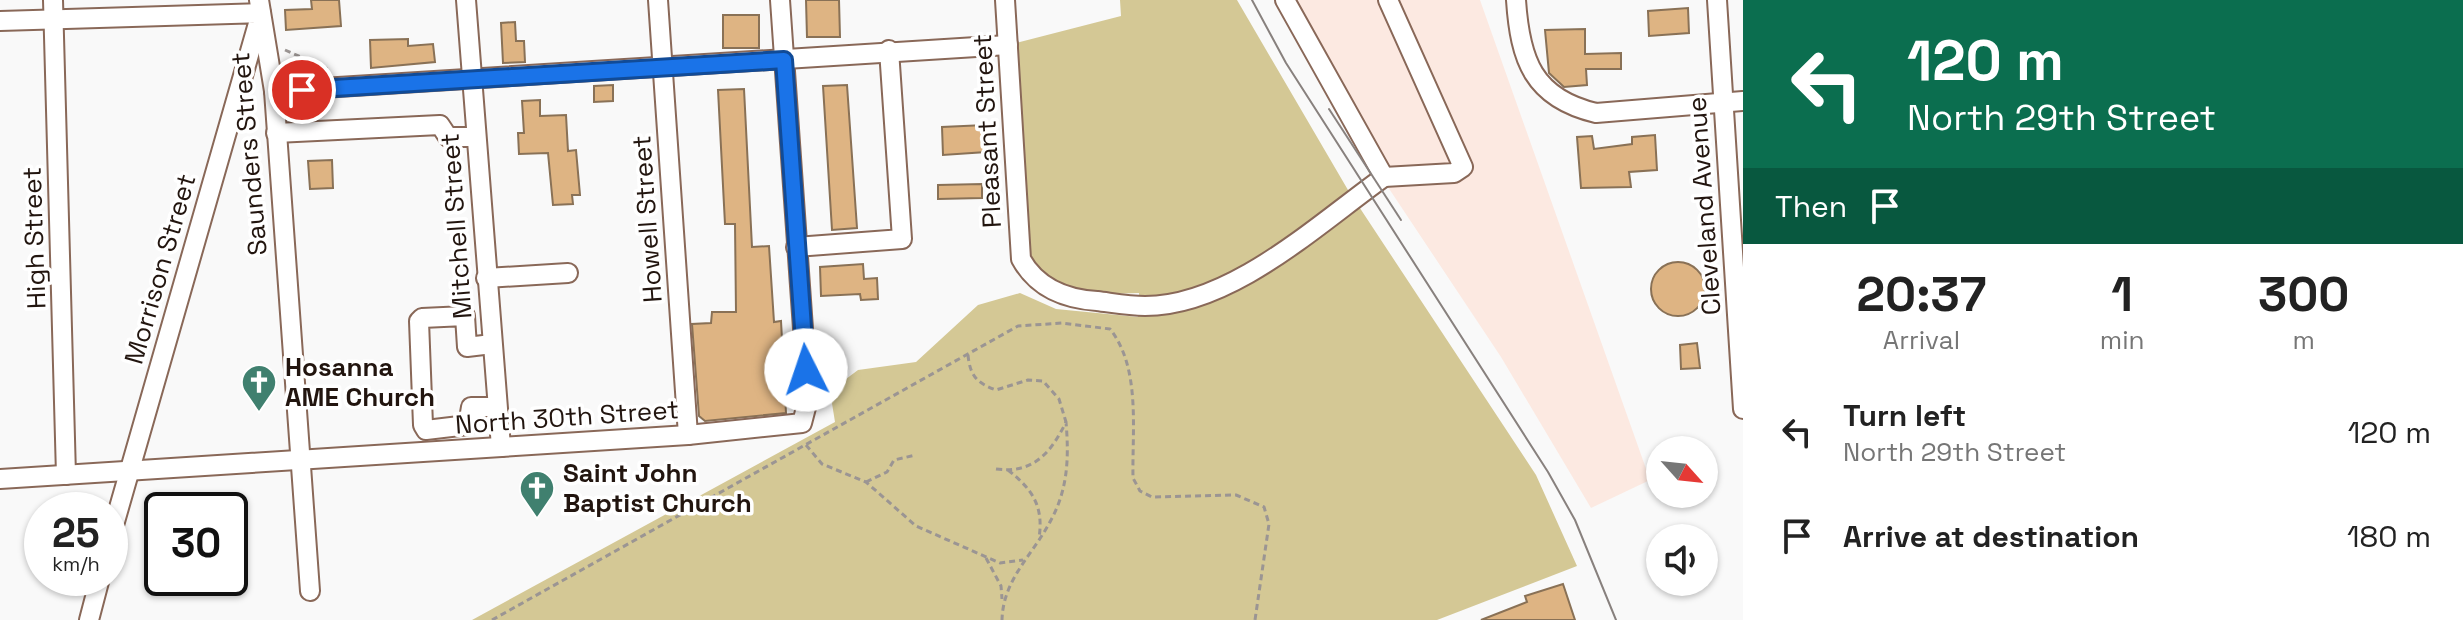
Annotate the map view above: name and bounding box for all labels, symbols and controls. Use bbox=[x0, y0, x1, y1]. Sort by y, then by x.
text: 120 m bbox=[1907, 25, 2064, 96]
icon: left bbox=[1775, 32, 1879, 136]
street label: Pleasant Street bbox=[965, 33, 1009, 229]
street label: Saunders Street bbox=[223, 51, 275, 257]
pin bbox=[268, 56, 336, 124]
icon: arrive bbox=[280, 68, 324, 112]
text: North 29th Street bbox=[1907, 95, 2216, 141]
street label: Cleveland Avenue bbox=[1679, 96, 1729, 316]
street label: Mitchell Street bbox=[433, 132, 479, 320]
street label: Howell Street bbox=[624, 134, 670, 304]
street label: High Street bbox=[15, 166, 53, 310]
street label: Morrison Street bbox=[117, 170, 203, 368]
icon: arrive bbox=[1863, 184, 1907, 228]
text: Then bbox=[1775, 187, 1847, 226]
text: 20:37 bbox=[1857, 264, 1986, 325]
text: 1 bbox=[2111, 264, 2133, 325]
text: 300 bbox=[2258, 264, 2349, 325]
text: Arrival bbox=[1883, 323, 1960, 357]
text: min bbox=[2100, 323, 2144, 357]
text: m bbox=[2293, 323, 2315, 357]
position arrow bbox=[764, 328, 848, 412]
place label: Hosanna AME Church bbox=[285, 350, 435, 414]
church icon: Hosanna AME Church bbox=[240, 363, 278, 413]
street label: North 30th Street bbox=[454, 392, 680, 442]
text: Turn left bbox=[1843, 396, 1966, 435]
icon: left bbox=[1775, 410, 1819, 454]
text: 120 m bbox=[2348, 413, 2431, 452]
text: North 29th Street bbox=[1843, 435, 2066, 469]
north arrow bbox=[1646, 436, 1718, 508]
map controls bbox=[1646, 436, 1718, 596]
place label: Saint John Baptist Church bbox=[563, 456, 752, 520]
church icon: Saint John Baptist Church bbox=[518, 469, 556, 519]
speed limit sign: 30 bbox=[144, 492, 248, 596]
text: 25 bbox=[52, 508, 100, 559]
icon: arrive bbox=[1775, 514, 1819, 558]
text: Arrive at destination bbox=[1843, 517, 2139, 556]
text: 180 m bbox=[2347, 517, 2431, 556]
button: sound bbox=[1646, 524, 1718, 596]
text: km/h bbox=[52, 551, 100, 577]

